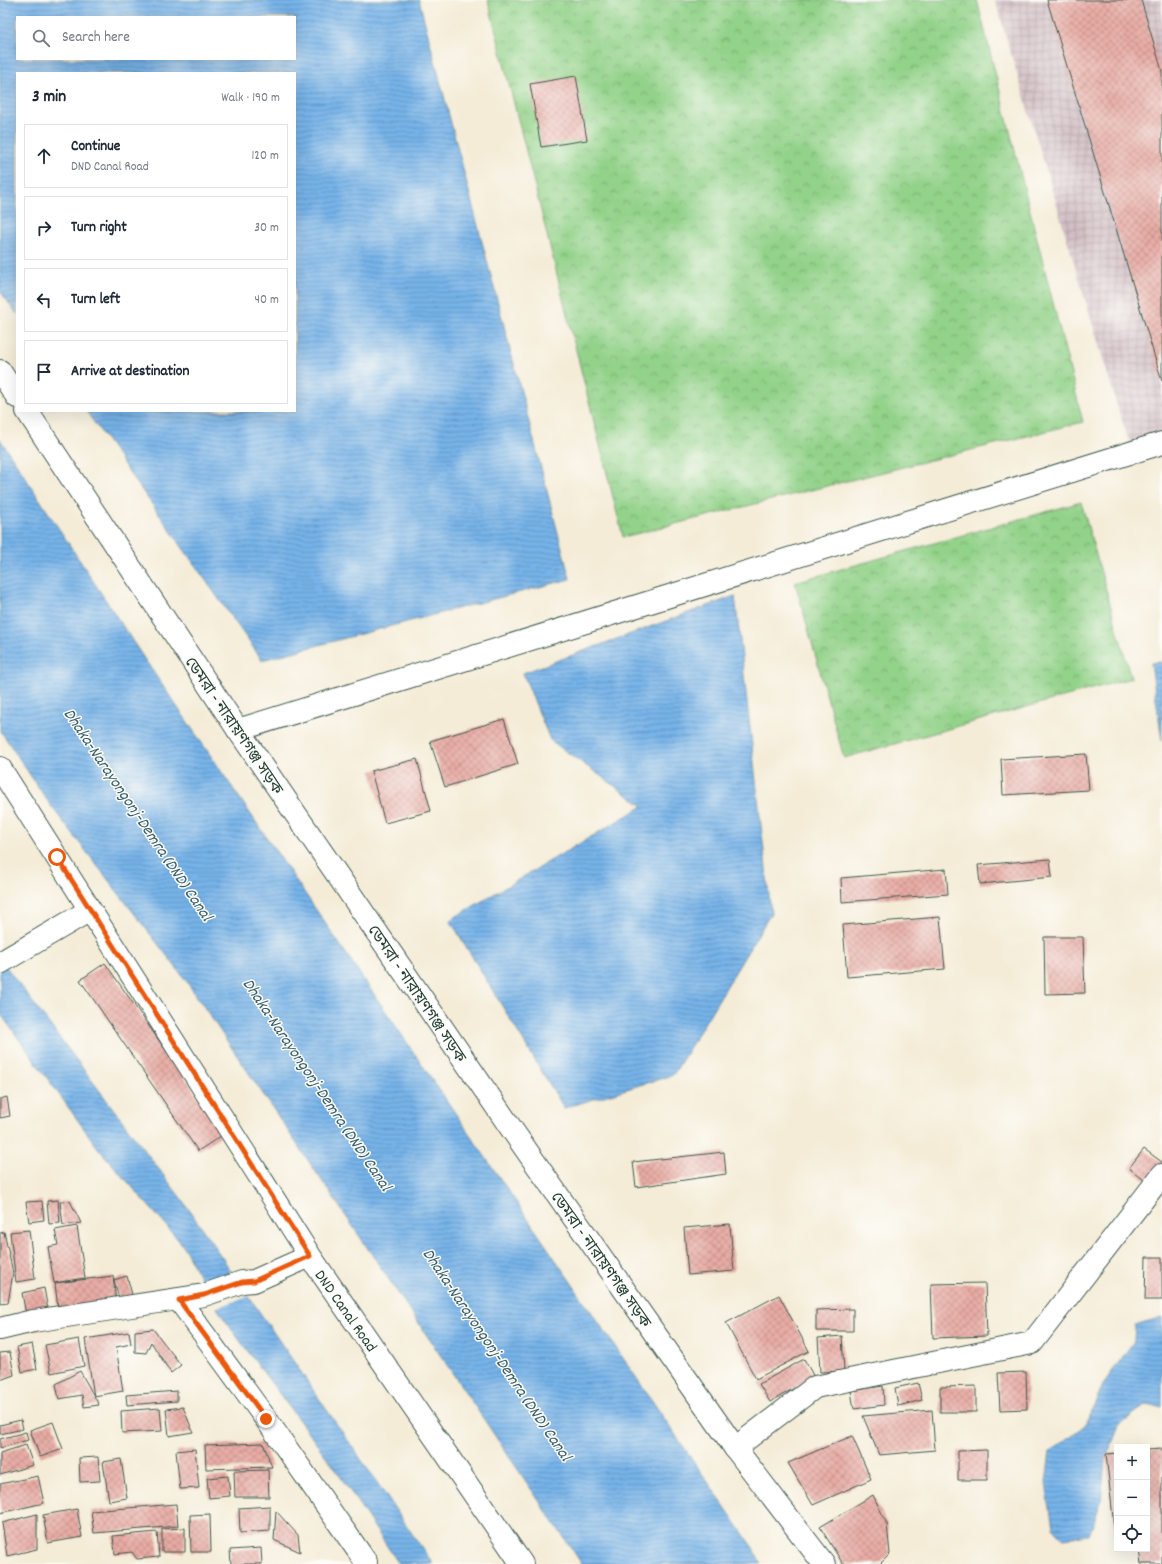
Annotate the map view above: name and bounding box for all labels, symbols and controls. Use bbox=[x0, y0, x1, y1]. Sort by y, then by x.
search box bbox=[16, 16, 296, 60]
icon: search bbox=[30, 27, 52, 49]
text: Search here bbox=[62, 27, 130, 49]
text: 3 min bbox=[32, 86, 66, 110]
text: Walk · 190 m bbox=[221, 89, 280, 108]
text: Continue bbox=[71, 136, 120, 158]
icon: ahead bbox=[33, 145, 55, 167]
text: 120 m bbox=[251, 147, 279, 166]
text: DND Canal Road bbox=[71, 158, 149, 177]
icon: right bbox=[33, 217, 55, 239]
text: Turn right bbox=[71, 217, 127, 239]
text: 30 m bbox=[254, 219, 279, 238]
icon: left bbox=[33, 289, 55, 311]
text: Turn left bbox=[71, 289, 120, 311]
text: 40 m bbox=[255, 291, 279, 310]
icon: arrive bbox=[33, 361, 55, 383]
text: Arrive at destination bbox=[71, 361, 189, 383]
street label: ডেমরা - নারায়ণগঞ্জ সড়ক bbox=[178, 653, 288, 801]
water label: Dhaka-Narayongonj-Demra (DND) Canal bbox=[56, 704, 218, 928]
route start bbox=[48, 848, 66, 866]
street label: ডেমরা - নারায়ণগঞ্জ সড়ক bbox=[361, 921, 471, 1069]
water label: Dhaka-Narayongonj-Demra (DND) Canal bbox=[235, 974, 397, 1198]
street label: ডেমরা - নারায়ণগঞ্জ সড়ক bbox=[544, 1188, 656, 1334]
water label: Dhaka-Narayongonj-Demra (DND) Canal bbox=[415, 1244, 577, 1468]
street label: DND Canal Road bbox=[308, 1266, 382, 1357]
route end bbox=[257, 1410, 275, 1428]
map controls bbox=[1114, 1444, 1150, 1552]
button: + bbox=[1114, 1444, 1150, 1480]
button: − bbox=[1114, 1480, 1150, 1516]
button: locate bbox=[1114, 1516, 1150, 1552]

